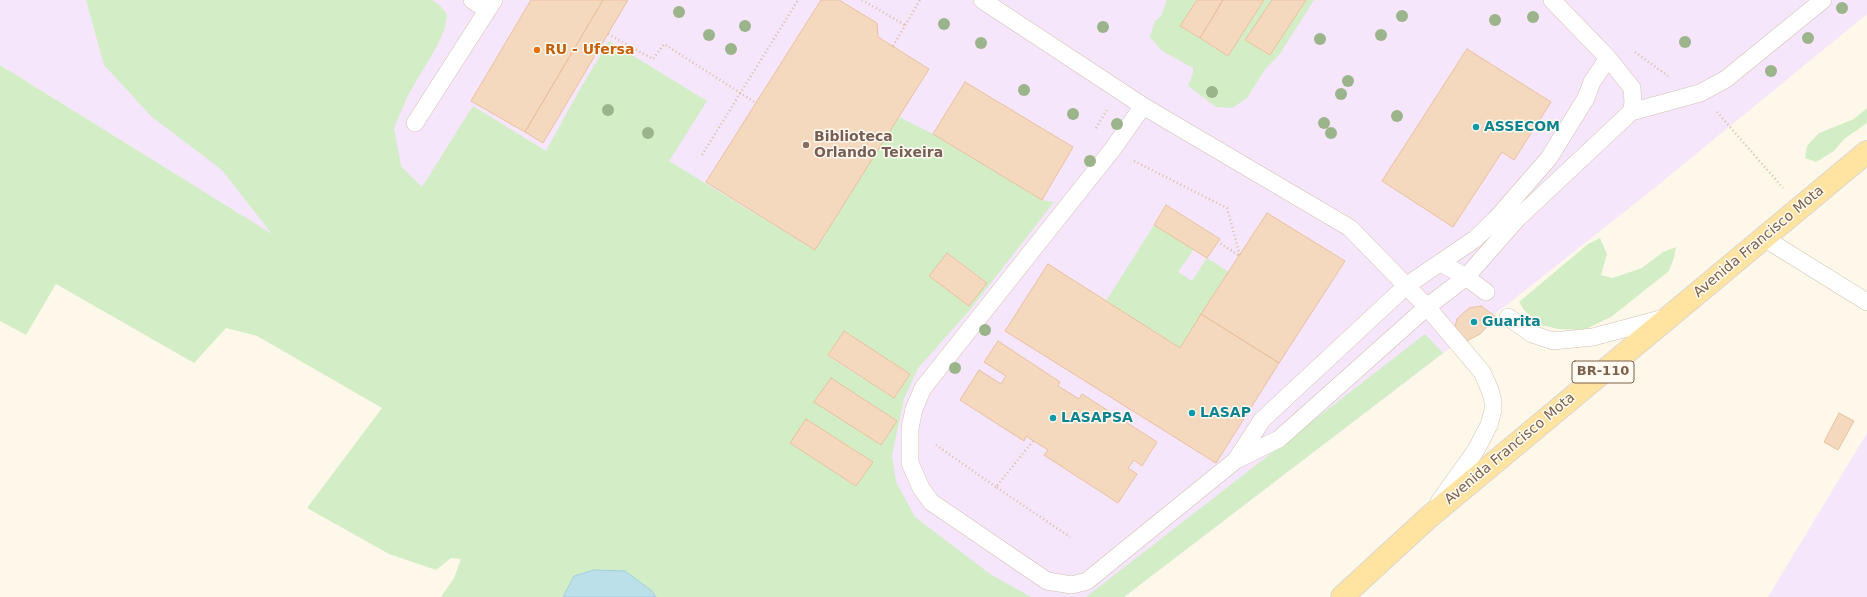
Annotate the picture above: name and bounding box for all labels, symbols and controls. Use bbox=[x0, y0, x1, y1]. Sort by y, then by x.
place label: RU - Ufersa bbox=[545, 42, 634, 58]
marker: RU - Ufersa bbox=[532, 45, 542, 55]
place label: ASSECOM bbox=[1484, 119, 1560, 135]
marker: ASSECOM bbox=[1471, 122, 1481, 132]
place label: Biblioteca Orlando Teixeira bbox=[814, 129, 943, 162]
marker: Biblioteca Orlando Teixeira bbox=[801, 140, 811, 150]
street label: Avenida Francisco Mota bbox=[1690, 183, 1828, 301]
place label: Guarita bbox=[1482, 314, 1541, 330]
marker: Guarita bbox=[1469, 317, 1479, 327]
road number: BR-110 bbox=[1572, 361, 1634, 383]
street label: Avenida Francisco Mota bbox=[1441, 390, 1579, 508]
place label: LASAP bbox=[1200, 405, 1251, 421]
marker: LASAP bbox=[1187, 408, 1197, 418]
place label: LASAPSA bbox=[1061, 410, 1133, 426]
marker: LASAPSA bbox=[1048, 413, 1058, 423]

